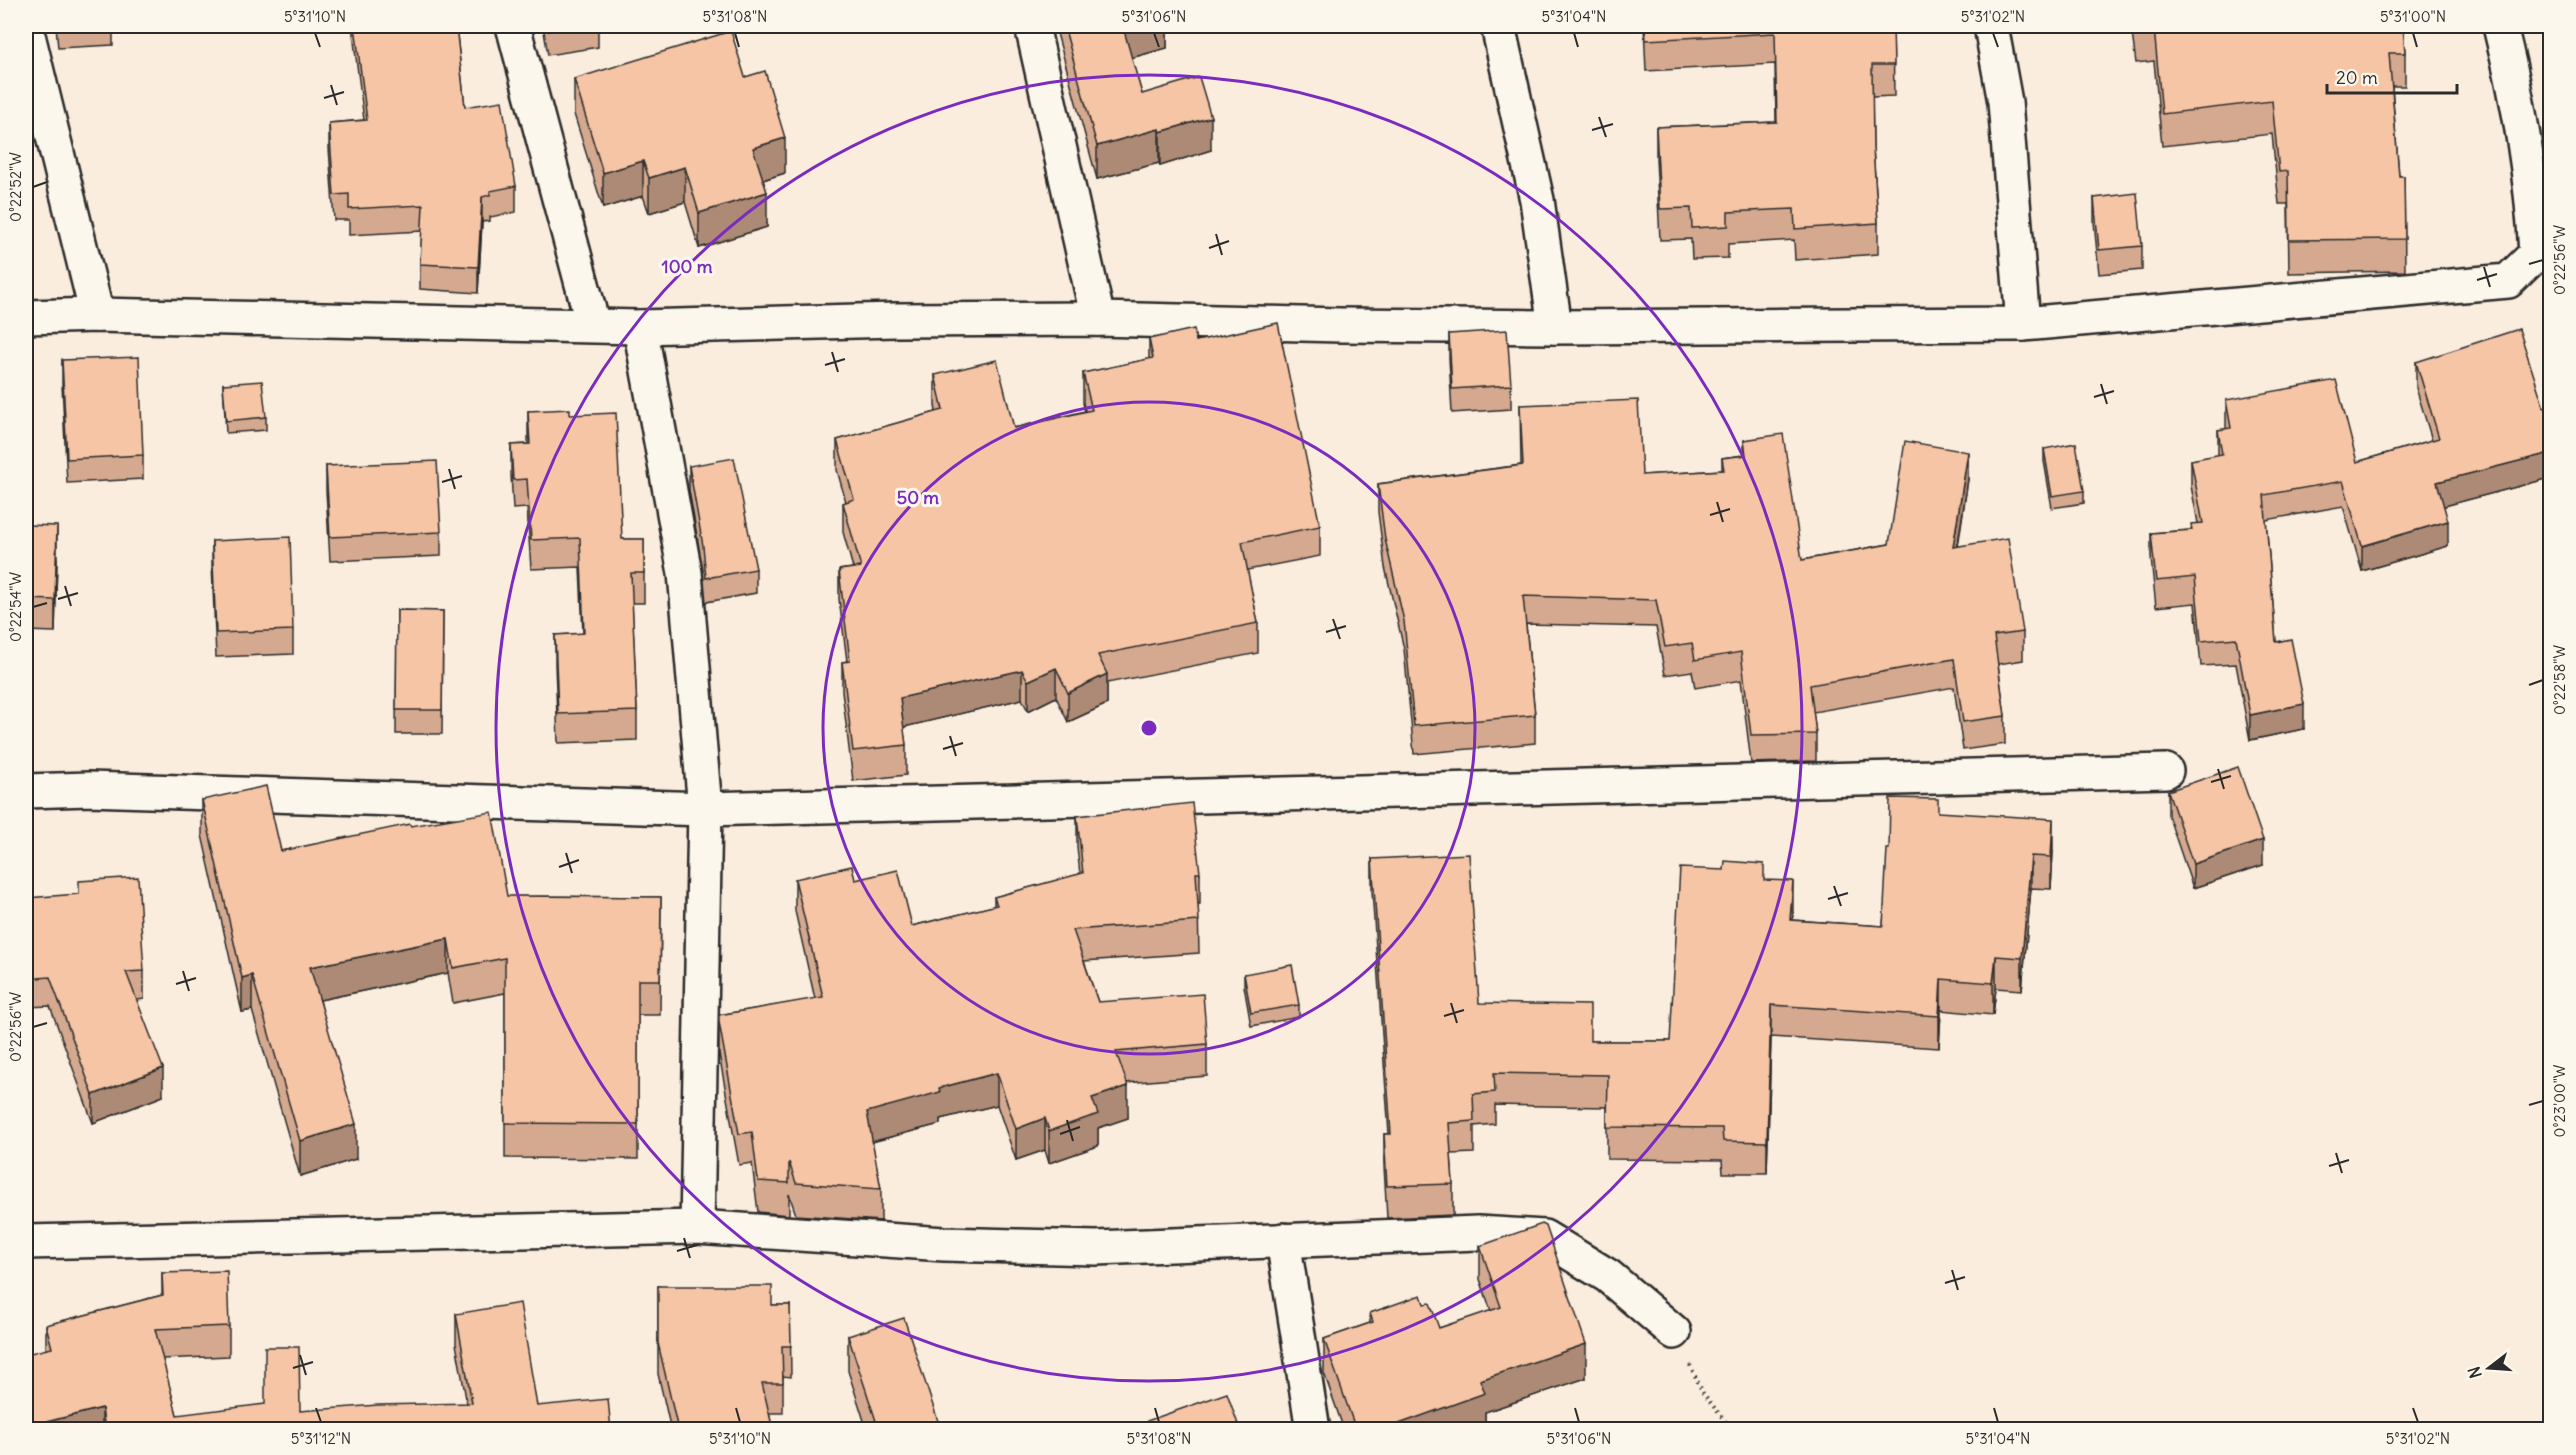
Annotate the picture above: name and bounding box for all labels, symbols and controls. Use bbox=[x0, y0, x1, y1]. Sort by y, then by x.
text: 5°31'10"N bbox=[284, 7, 346, 26]
text: 5°31'08"N bbox=[703, 7, 767, 26]
text: 5°31'06"N bbox=[1122, 7, 1186, 26]
text: 5°31'04"N bbox=[1542, 7, 1606, 26]
text: 5°31'02"N bbox=[1961, 7, 2025, 26]
text: 5°31'00"N bbox=[2380, 7, 2446, 26]
scale bar bbox=[2327, 57, 2458, 95]
text: 20 m bbox=[2336, 66, 2378, 89]
text: 0°22'52"W bbox=[6, 152, 25, 222]
text: 0°22'56"W bbox=[2550, 225, 2569, 295]
text: 100 m bbox=[662, 255, 713, 278]
text: 50 m bbox=[897, 486, 939, 509]
text: 0°22'54"W bbox=[6, 572, 25, 642]
text: 0°22'58"W bbox=[2550, 645, 2569, 715]
centre of rings bbox=[1139, 718, 1159, 738]
text: 0°22'56"W bbox=[6, 992, 25, 1062]
text: 0°23'00"W bbox=[2550, 1064, 2569, 1137]
north arrow bbox=[2459, 1338, 2519, 1398]
text: N bbox=[2463, 1364, 2486, 1381]
text: 5°31'12"N bbox=[291, 1429, 351, 1448]
text: 5°31'10"N bbox=[709, 1429, 771, 1448]
text: 5°31'08"N bbox=[1127, 1429, 1191, 1448]
text: 5°31'06"N bbox=[1547, 1429, 1611, 1448]
text: 5°31'04"N bbox=[1966, 1429, 2030, 1448]
text: 5°31'02"N bbox=[2386, 1429, 2450, 1448]

